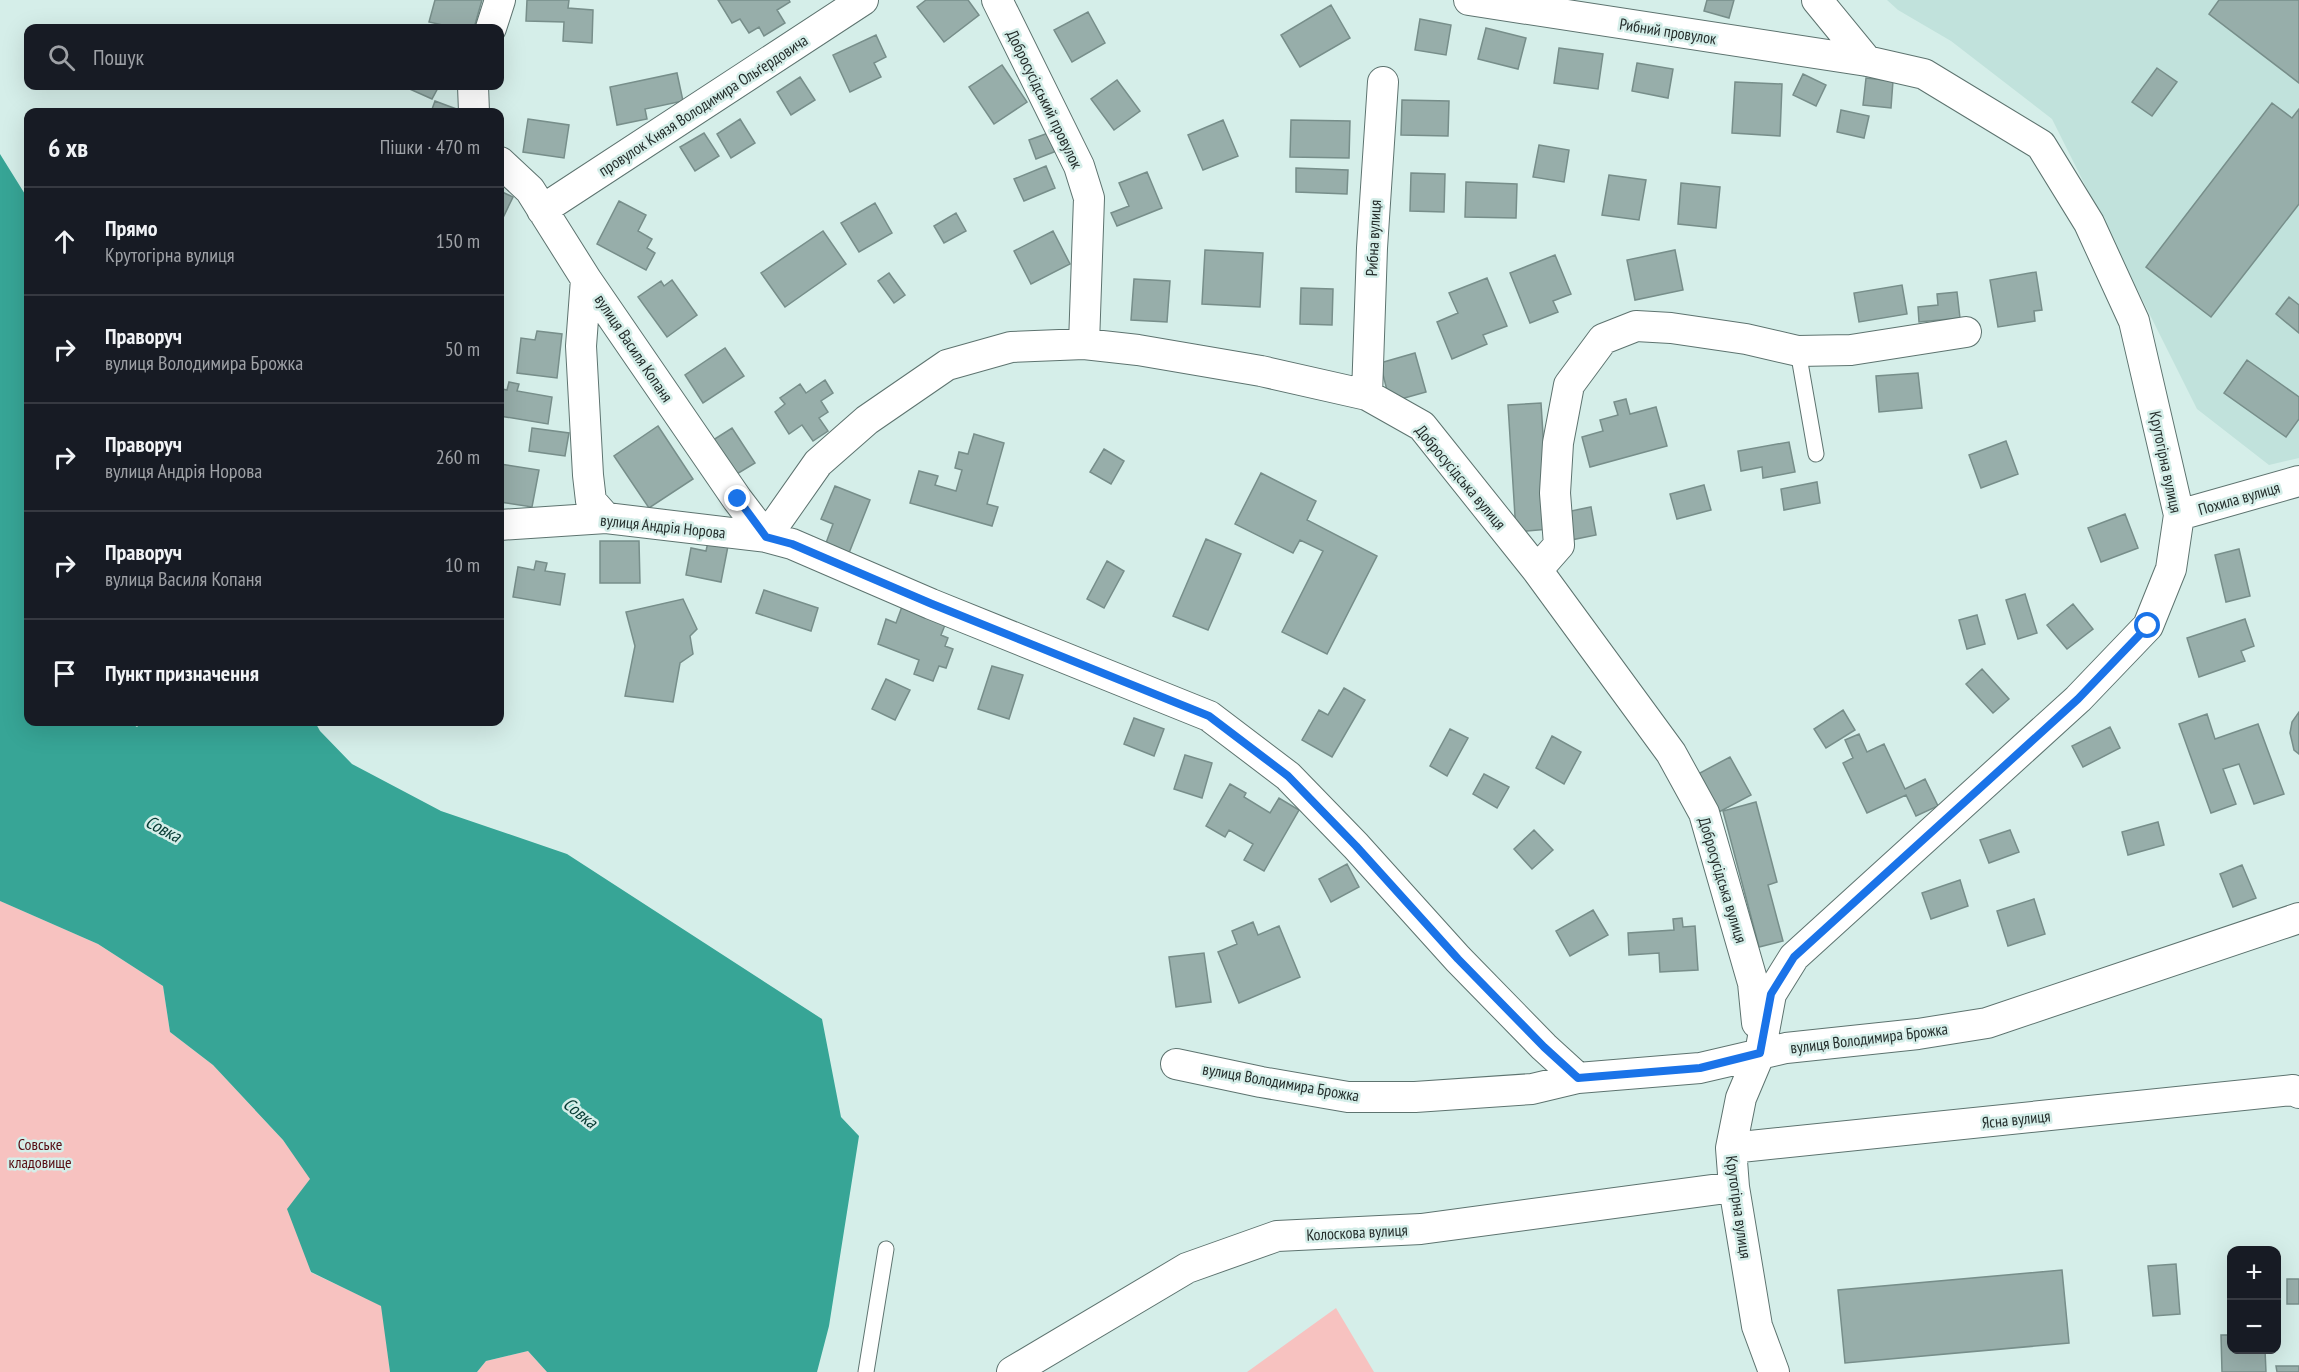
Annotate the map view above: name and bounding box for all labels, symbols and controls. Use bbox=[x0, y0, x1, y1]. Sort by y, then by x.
street label: Рибний провулок bbox=[1618, 13, 1719, 49]
search box bbox=[24, 24, 504, 90]
street label: Добросусідський провулок bbox=[1003, 26, 1088, 172]
street label: провулок Князя Володимира Ольґердовича bbox=[595, 30, 811, 180]
icon: search bbox=[45, 41, 78, 74]
text: Пошук bbox=[93, 43, 144, 71]
text: 6 хв bbox=[48, 131, 88, 164]
text: Пішки · 470 m bbox=[380, 134, 480, 160]
street label: Рибна вулиця bbox=[1361, 199, 1385, 277]
text: Прямо bbox=[105, 214, 158, 242]
icon: ahead bbox=[48, 225, 81, 258]
text: 150 m bbox=[436, 228, 480, 254]
text: Крутогірна вулиця bbox=[105, 242, 235, 268]
street label: вулиця Василя Копаня bbox=[591, 290, 677, 406]
text: Праворуч bbox=[105, 322, 182, 350]
icon: right bbox=[48, 333, 81, 366]
text: 50 m bbox=[445, 336, 480, 362]
text: вулиця Володимира Брожка bbox=[105, 350, 303, 376]
street label: Крутогірна вулиця bbox=[2145, 409, 2187, 515]
street label: Добросусідська вулиця bbox=[1411, 421, 1511, 533]
text: Праворуч bbox=[105, 430, 182, 458]
icon: right bbox=[48, 441, 81, 474]
text: 260 m bbox=[436, 444, 480, 470]
text: вулиця Андрія Норова bbox=[105, 458, 262, 484]
street label: Похила вулиця bbox=[2196, 477, 2282, 519]
route end bbox=[724, 485, 750, 511]
street label: вулиця Андрія Норова bbox=[599, 509, 727, 543]
text: Праворуч bbox=[105, 538, 182, 566]
icon: right bbox=[48, 549, 81, 582]
text: 10 m bbox=[445, 552, 480, 578]
text: вулиця Василя Копаня bbox=[105, 566, 262, 592]
route start bbox=[2134, 612, 2160, 638]
icon: arrive bbox=[48, 657, 81, 690]
text: Пункт призначення bbox=[105, 659, 259, 687]
water label: Совка bbox=[142, 810, 186, 848]
street label: Добросусідська вулиця bbox=[1694, 815, 1752, 945]
street label: вулиця Володимира Брожка bbox=[1789, 1018, 1949, 1058]
street label: вулиця Володимира Брожка bbox=[1201, 1058, 1361, 1106]
water label: Совка bbox=[559, 1092, 603, 1134]
street label: Ясна вулиця bbox=[1981, 1105, 2051, 1133]
park label: Совське кладовище bbox=[8, 1134, 72, 1172]
street label: Крутогірна вулиця bbox=[1722, 1154, 1756, 1260]
street label: Колоскова вулиця bbox=[1306, 1219, 1408, 1245]
map controls bbox=[2227, 1246, 2281, 1354]
button: + bbox=[2227, 1246, 2281, 1300]
button: − bbox=[2227, 1300, 2281, 1354]

